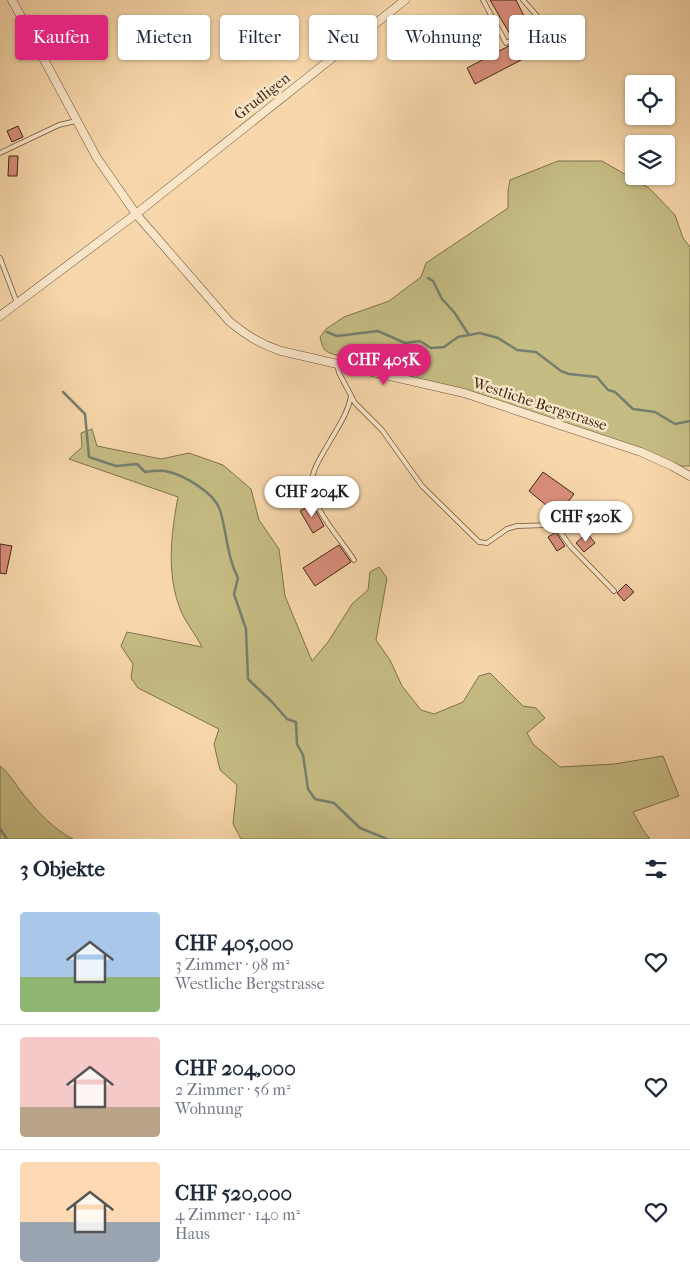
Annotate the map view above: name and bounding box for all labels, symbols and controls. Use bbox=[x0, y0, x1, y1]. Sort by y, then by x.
chip: Kaufen bbox=[15, 15, 108, 60]
chip: Mieten bbox=[118, 15, 210, 60]
chip: Filter bbox=[220, 15, 299, 60]
chip: Neu bbox=[309, 15, 377, 60]
chip: Wohnung bbox=[387, 15, 499, 60]
chip: Haus bbox=[509, 15, 585, 60]
street label: Grudligen bbox=[230, 68, 294, 124]
map controls bbox=[625, 75, 675, 185]
button: locate bbox=[625, 75, 675, 125]
button: layers bbox=[625, 135, 675, 185]
pin: CHF 405K bbox=[332, 344, 436, 386]
text: CHF 405K bbox=[348, 350, 420, 369]
street label: Westliche Bergstrasse bbox=[470, 373, 610, 434]
pin: CHF 204K bbox=[260, 476, 364, 518]
text: CHF 204K bbox=[275, 482, 349, 501]
pin: CHF 520K bbox=[534, 500, 638, 543]
text: CHF 520K bbox=[550, 507, 622, 526]
icon: filters bbox=[642, 855, 670, 883]
text: 3 Objekte bbox=[20, 857, 105, 881]
text: CHF 405,000 bbox=[175, 931, 294, 955]
icon: home bbox=[60, 932, 120, 992]
icon: heart bbox=[642, 948, 670, 976]
text: 3 Zimmer · 98 m² bbox=[175, 955, 290, 974]
text: Westliche Bergstrasse bbox=[175, 974, 325, 993]
text: CHF 204,000 bbox=[175, 1056, 296, 1080]
icon: home bbox=[60, 1057, 120, 1117]
icon: heart bbox=[642, 1073, 670, 1101]
text: 2 Zimmer · 56 m² bbox=[175, 1080, 290, 1099]
text: Wohnung bbox=[175, 1099, 243, 1118]
text: CHF 520,000 bbox=[175, 1181, 292, 1205]
icon: home bbox=[60, 1182, 120, 1242]
icon: heart bbox=[642, 1198, 670, 1226]
text: 4 Zimmer · 140 m² bbox=[175, 1205, 300, 1224]
text: Haus bbox=[175, 1224, 210, 1243]

